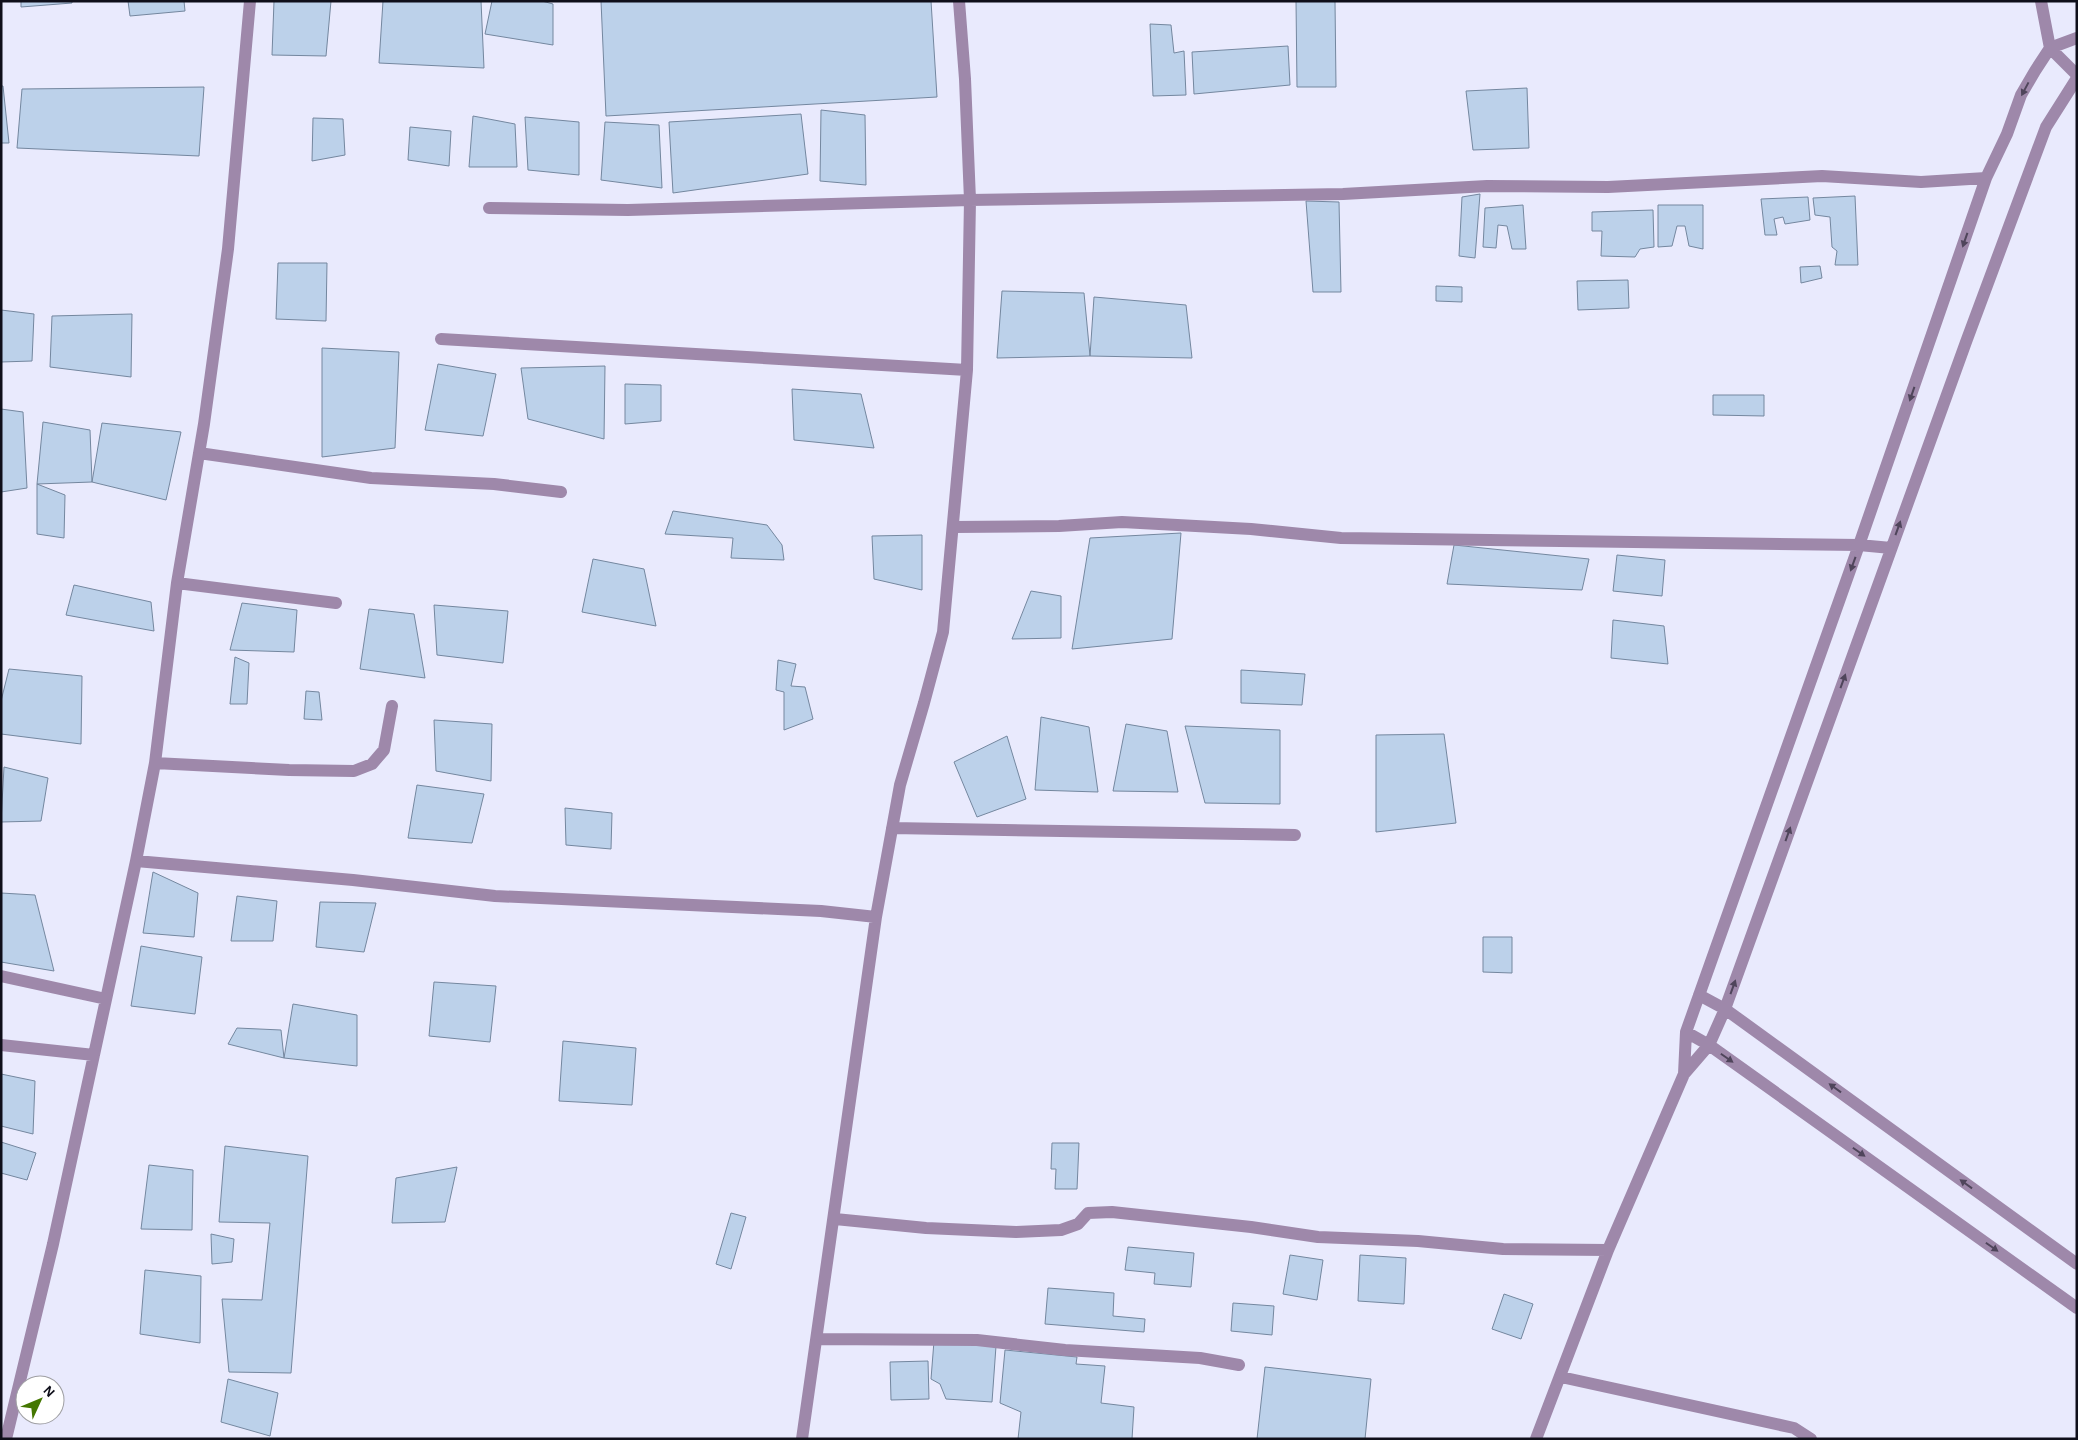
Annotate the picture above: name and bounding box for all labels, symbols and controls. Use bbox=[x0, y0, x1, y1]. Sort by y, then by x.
one-way arrow bbox=[2021, 82, 2029, 97]
one-way arrow bbox=[1961, 233, 1969, 248]
one-way arrow bbox=[1907, 386, 1915, 401]
one-way arrow bbox=[1895, 521, 1902, 536]
one-way arrow bbox=[1849, 557, 1857, 572]
one-way arrow bbox=[1839, 673, 1847, 688]
one-way arrow bbox=[1784, 826, 1792, 841]
one-way arrow bbox=[1729, 979, 1737, 994]
one-way arrow bbox=[1720, 1053, 1734, 1063]
one-way arrow bbox=[1829, 1083, 1842, 1094]
one-way arrow bbox=[1852, 1147, 1866, 1157]
one-way arrow bbox=[1960, 1179, 1973, 1189]
one-way arrow bbox=[1985, 1242, 1998, 1252]
north arrow bbox=[15, 1375, 65, 1425]
text: N bbox=[40, 1383, 57, 1400]

